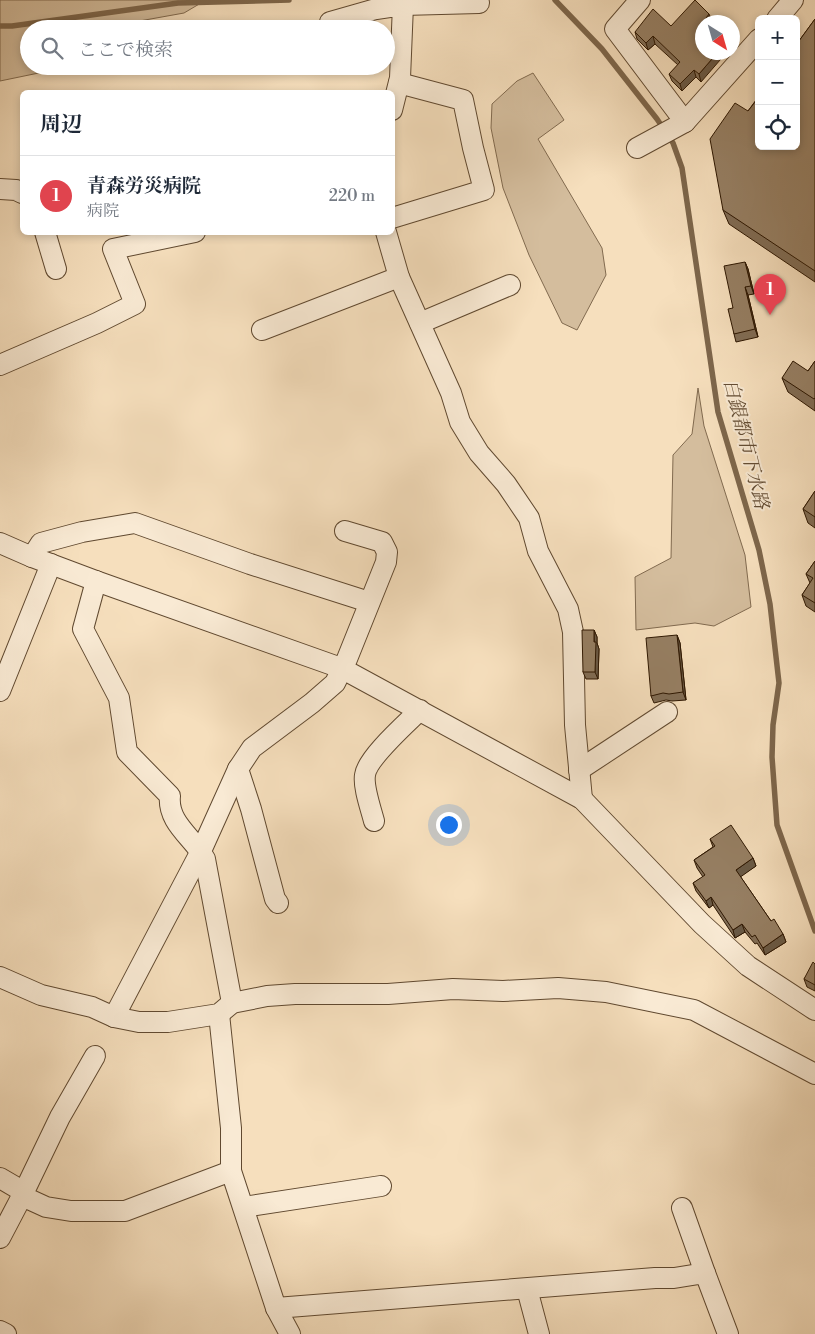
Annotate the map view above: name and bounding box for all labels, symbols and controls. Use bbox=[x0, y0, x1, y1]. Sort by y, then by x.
north arrow bbox=[695, 15, 740, 60]
map controls bbox=[755, 15, 800, 150]
button: + bbox=[755, 15, 800, 60]
search box bbox=[20, 20, 395, 75]
icon: search bbox=[38, 34, 66, 62]
text: ここで検索 bbox=[78, 38, 173, 62]
button: − bbox=[755, 60, 800, 105]
button: locate bbox=[755, 105, 800, 150]
text: 周辺 bbox=[40, 112, 82, 138]
text: 青森労災病院 bbox=[87, 174, 201, 198]
text: 1 bbox=[52, 186, 60, 206]
text: 220 m bbox=[329, 186, 375, 206]
text: 病院 bbox=[87, 201, 119, 221]
pin: 1 bbox=[754, 274, 786, 315]
water label: 白銀都市下水路 bbox=[718, 377, 774, 513]
your location bbox=[436, 812, 462, 838]

